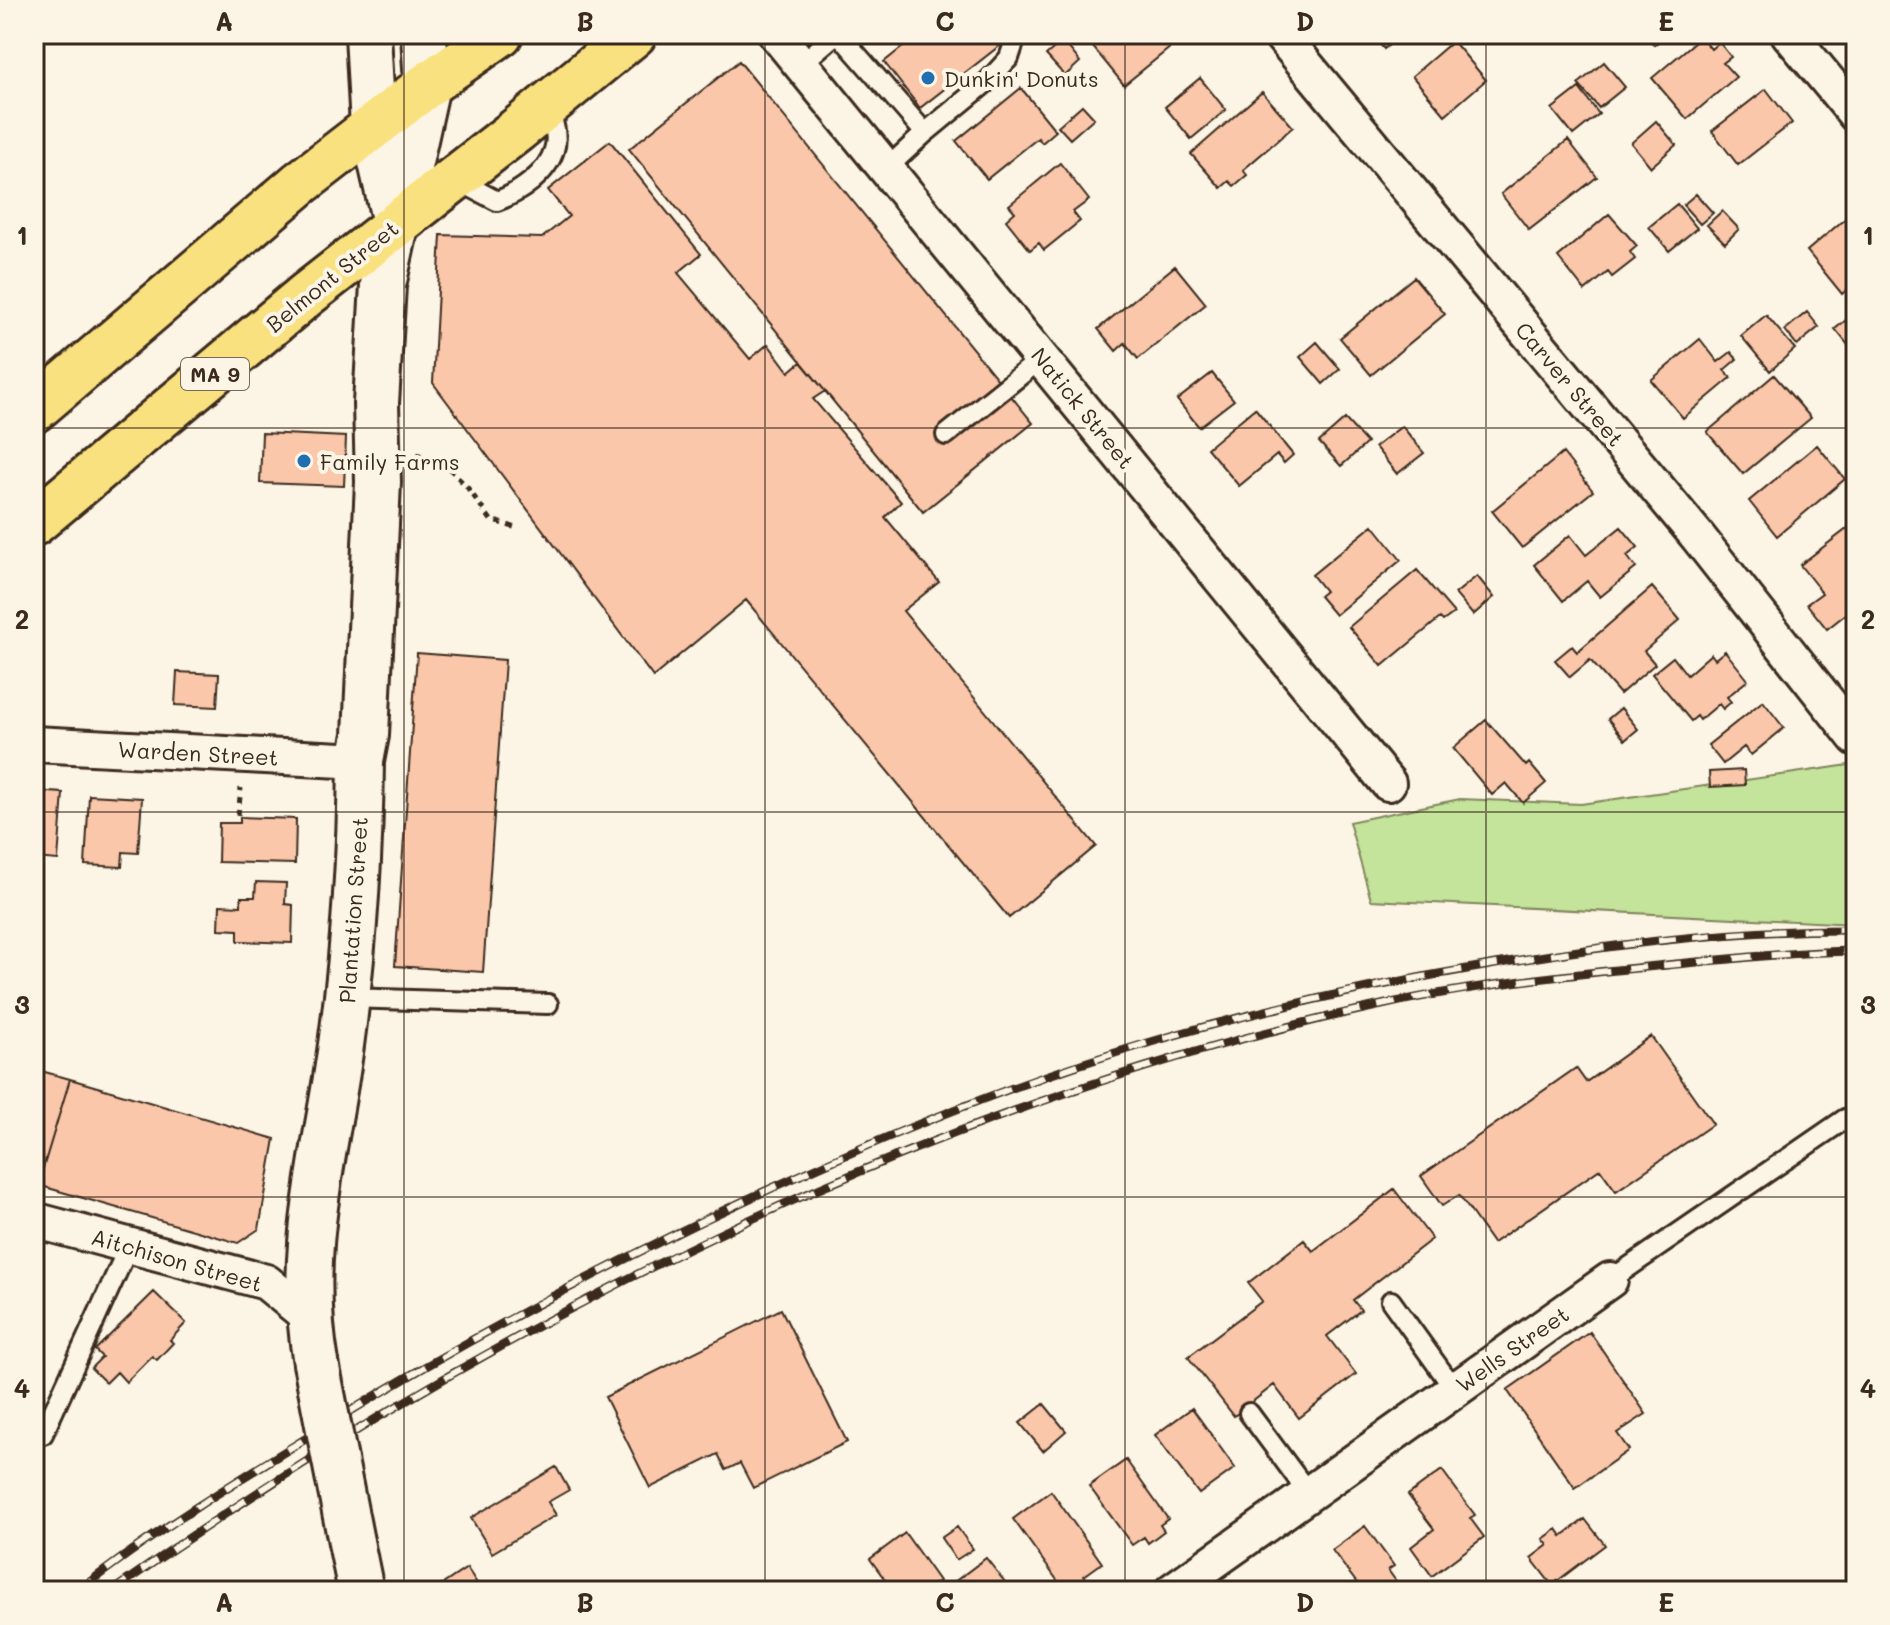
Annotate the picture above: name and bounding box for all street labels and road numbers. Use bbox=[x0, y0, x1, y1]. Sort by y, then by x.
street label: Belmont Street bbox=[260, 214, 404, 338]
street label: Carver Street bbox=[1509, 316, 1631, 452]
street label: Natick Street bbox=[1025, 341, 1141, 475]
road number: MA 9 bbox=[181, 358, 249, 390]
street label: Warden Street bbox=[117, 734, 279, 772]
street label: Plantation Street bbox=[332, 816, 374, 1004]
street label: Aitchison Street bbox=[88, 1222, 266, 1298]
street label: Wells Street bbox=[1450, 1299, 1574, 1399]

